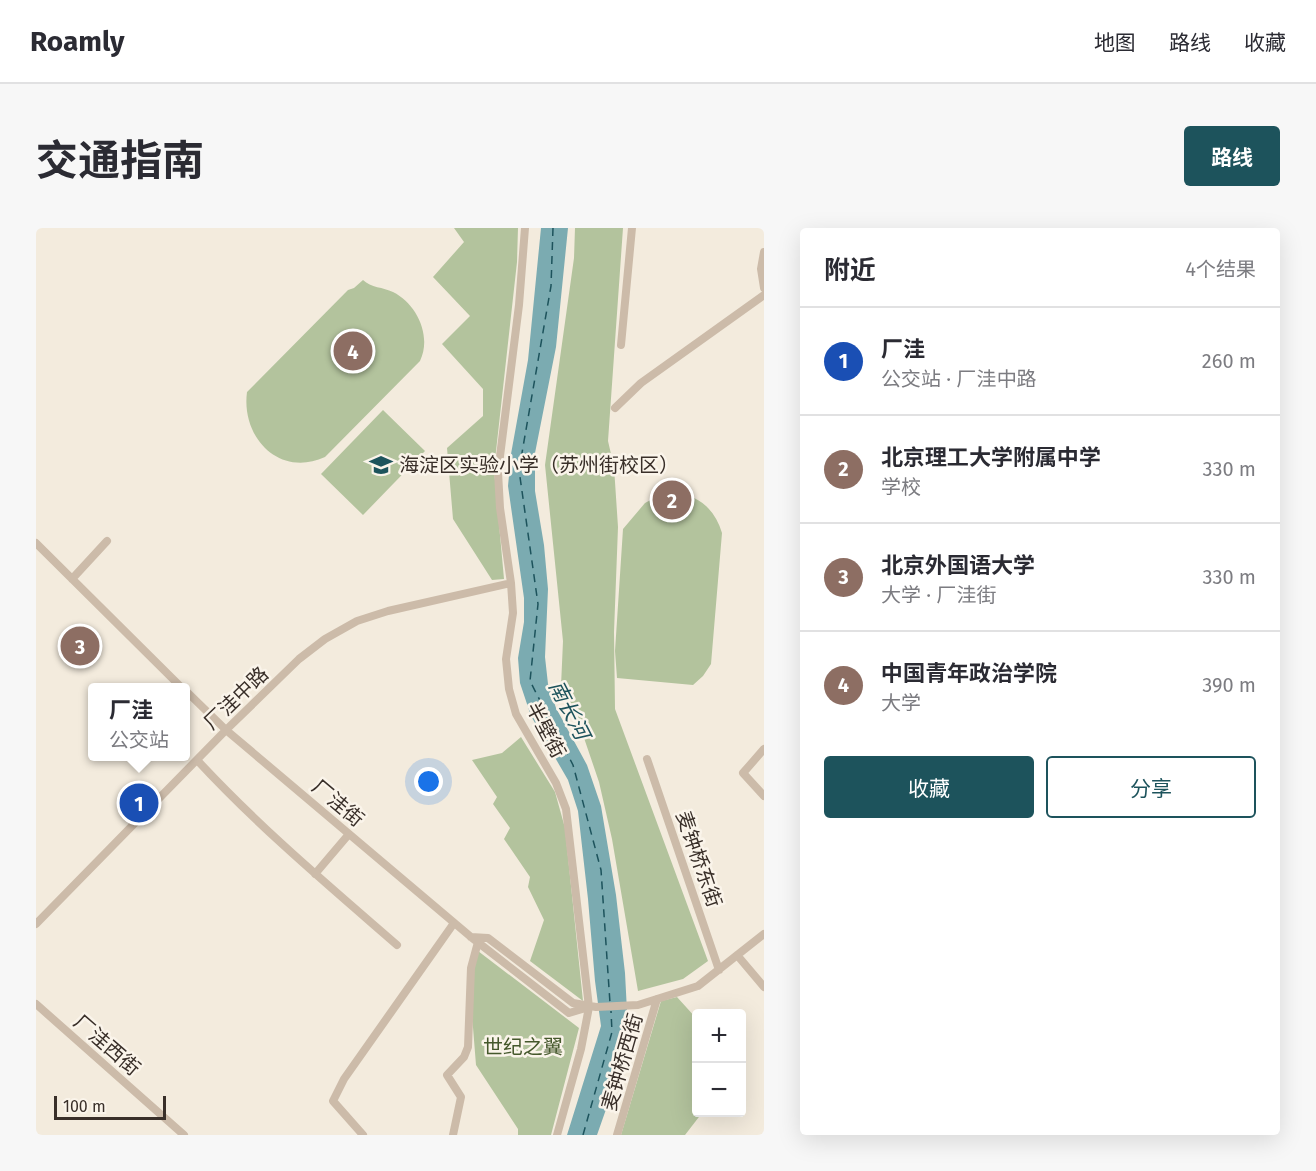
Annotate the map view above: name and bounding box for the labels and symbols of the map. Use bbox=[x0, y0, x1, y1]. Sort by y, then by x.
pin: 4 bbox=[334, 328, 372, 374]
school or university icon: 海淀区实验小学（苏州街校区） bbox=[368, 452, 394, 478]
place label: 海淀区实验小学（苏州街校区） bbox=[399, 453, 679, 477]
pin: 2 bbox=[652, 478, 692, 522]
pin: 3 bbox=[60, 624, 99, 668]
street label: 厂洼中路 bbox=[199, 662, 273, 734]
water label: 南长河 bbox=[543, 676, 597, 748]
street label: 半壁街 bbox=[521, 698, 571, 762]
your location bbox=[414, 767, 443, 796]
street label: 厂洼街 bbox=[307, 775, 369, 831]
pin: 1 bbox=[120, 780, 158, 826]
street label: 麦钟桥东街 bbox=[671, 808, 727, 910]
street label: 厂洼西街 bbox=[69, 1010, 145, 1080]
street label: 麦钟桥西街 bbox=[597, 1011, 647, 1113]
park label: 世纪之翼 bbox=[483, 1035, 563, 1059]
scale bar bbox=[54, 1093, 166, 1120]

